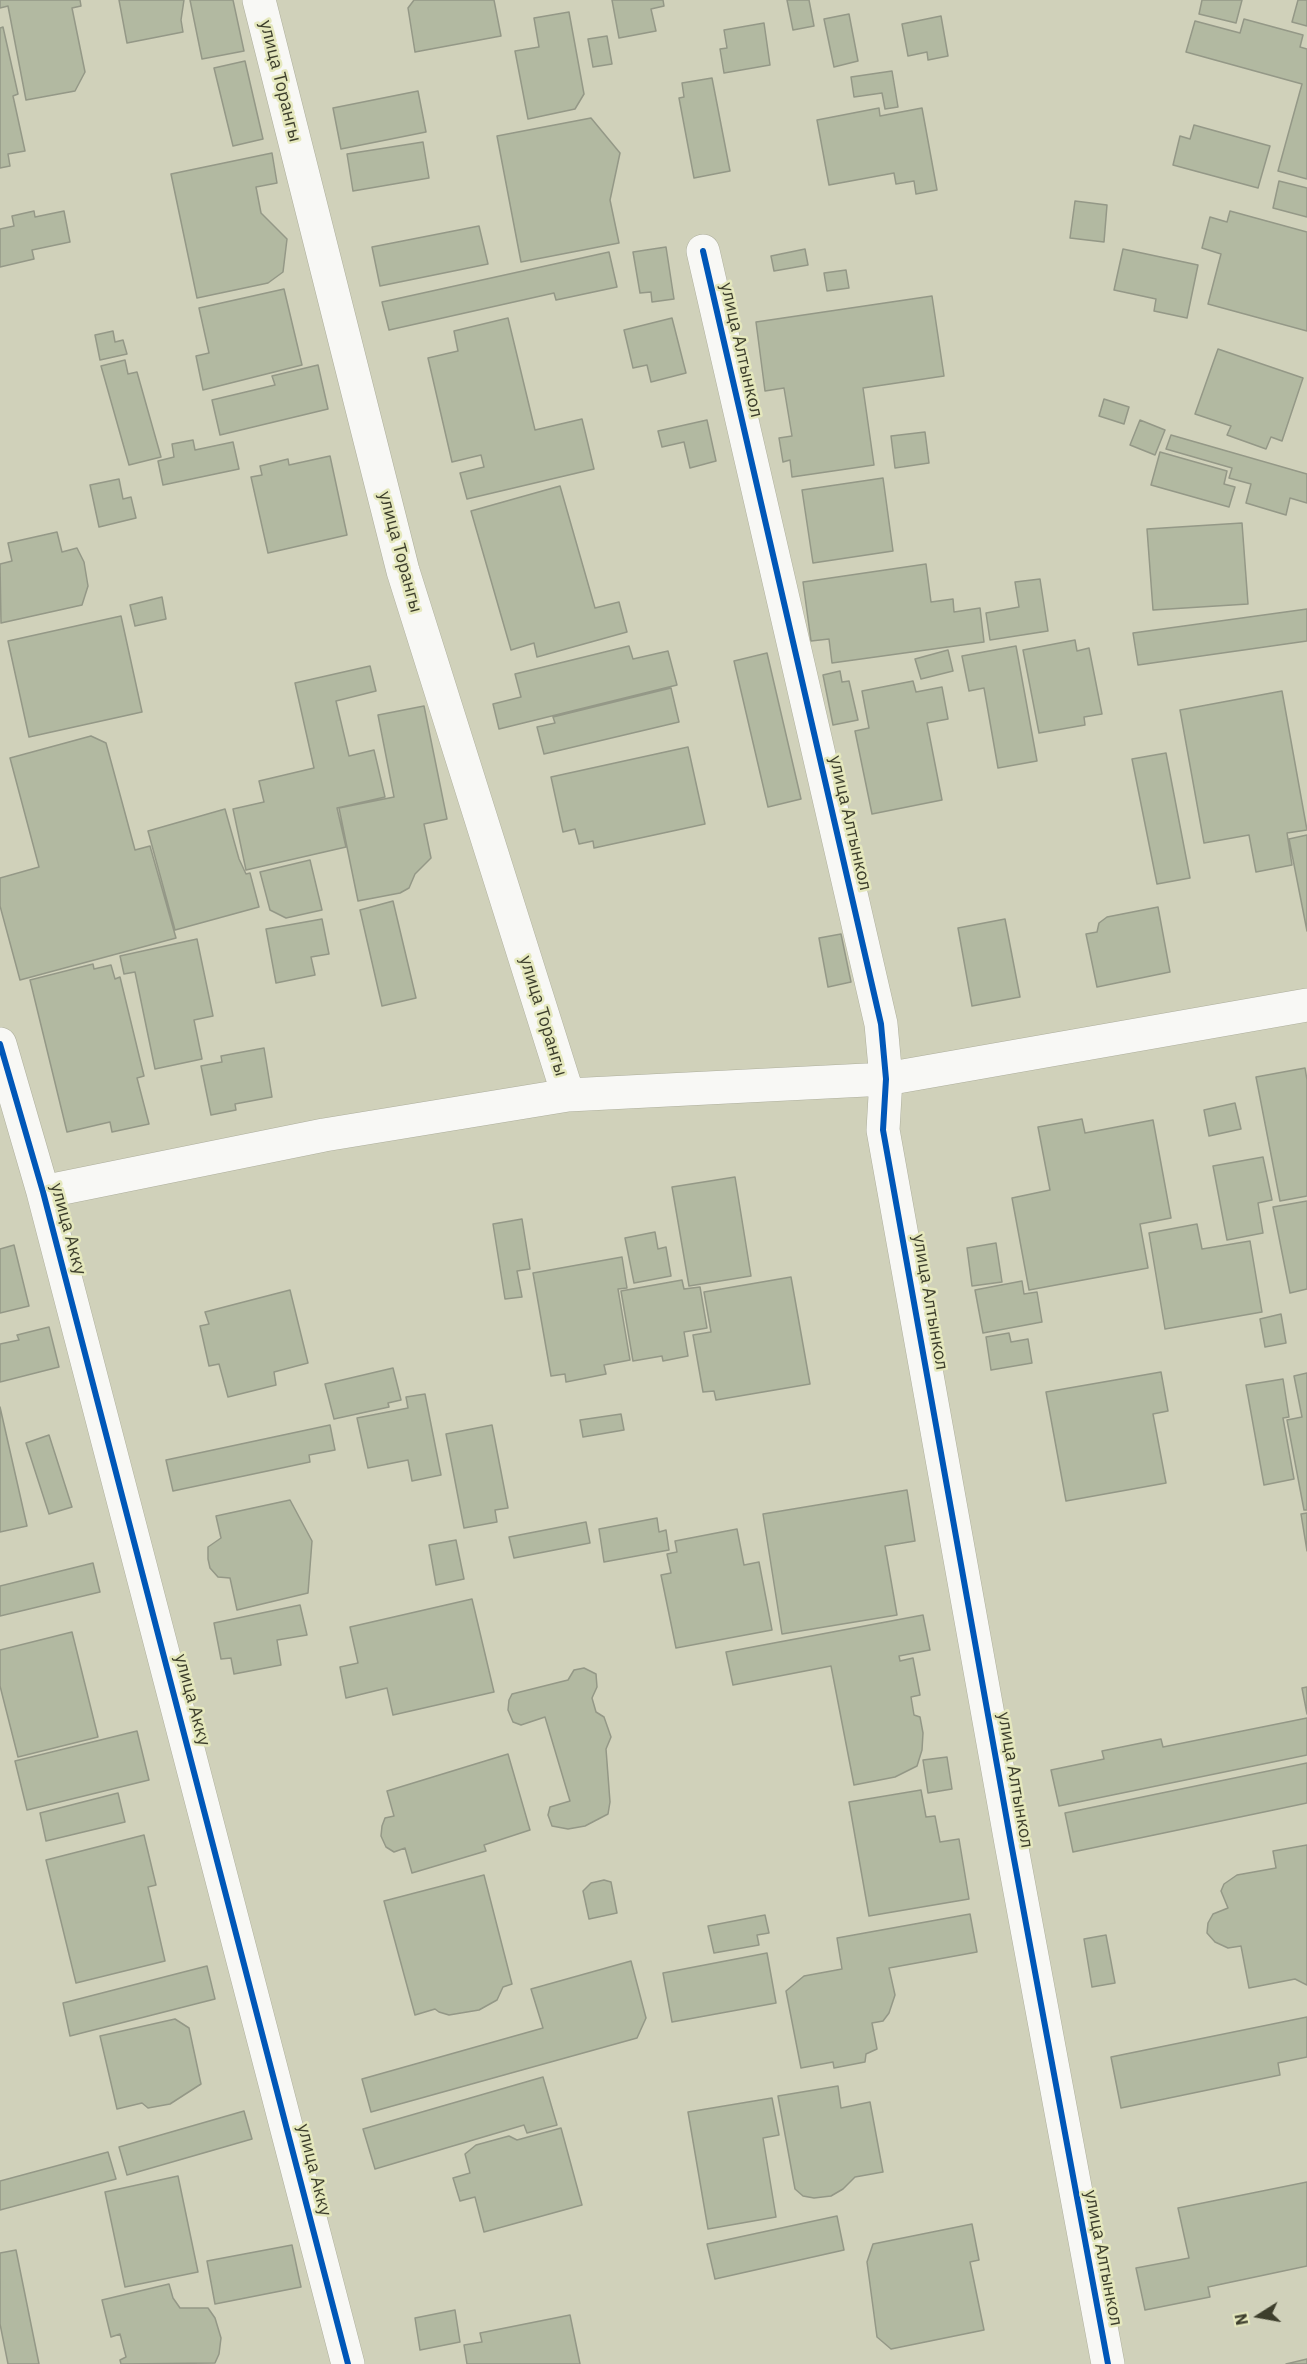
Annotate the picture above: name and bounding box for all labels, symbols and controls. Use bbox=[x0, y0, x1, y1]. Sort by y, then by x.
street label: улица Торангы bbox=[254, 18, 306, 144]
street label: улица Алтынкол bbox=[715, 280, 767, 420]
street label: улица Торангы bbox=[373, 489, 427, 615]
street label: улица Алтынкол bbox=[824, 753, 876, 893]
street label: улица Торангы bbox=[514, 953, 572, 1079]
street label: улица Акку bbox=[45, 1181, 91, 1277]
street label: улица Алтынкол bbox=[907, 1232, 953, 1372]
street label: улица Акку bbox=[169, 1652, 215, 1748]
street label: улица Алтынкол bbox=[992, 1710, 1038, 1850]
street label: улица Акку bbox=[292, 2122, 336, 2218]
street label: улица Алтынкол bbox=[1079, 2188, 1127, 2328]
north arrow bbox=[1229, 2286, 1289, 2346]
text: N bbox=[1230, 2312, 1252, 2327]

